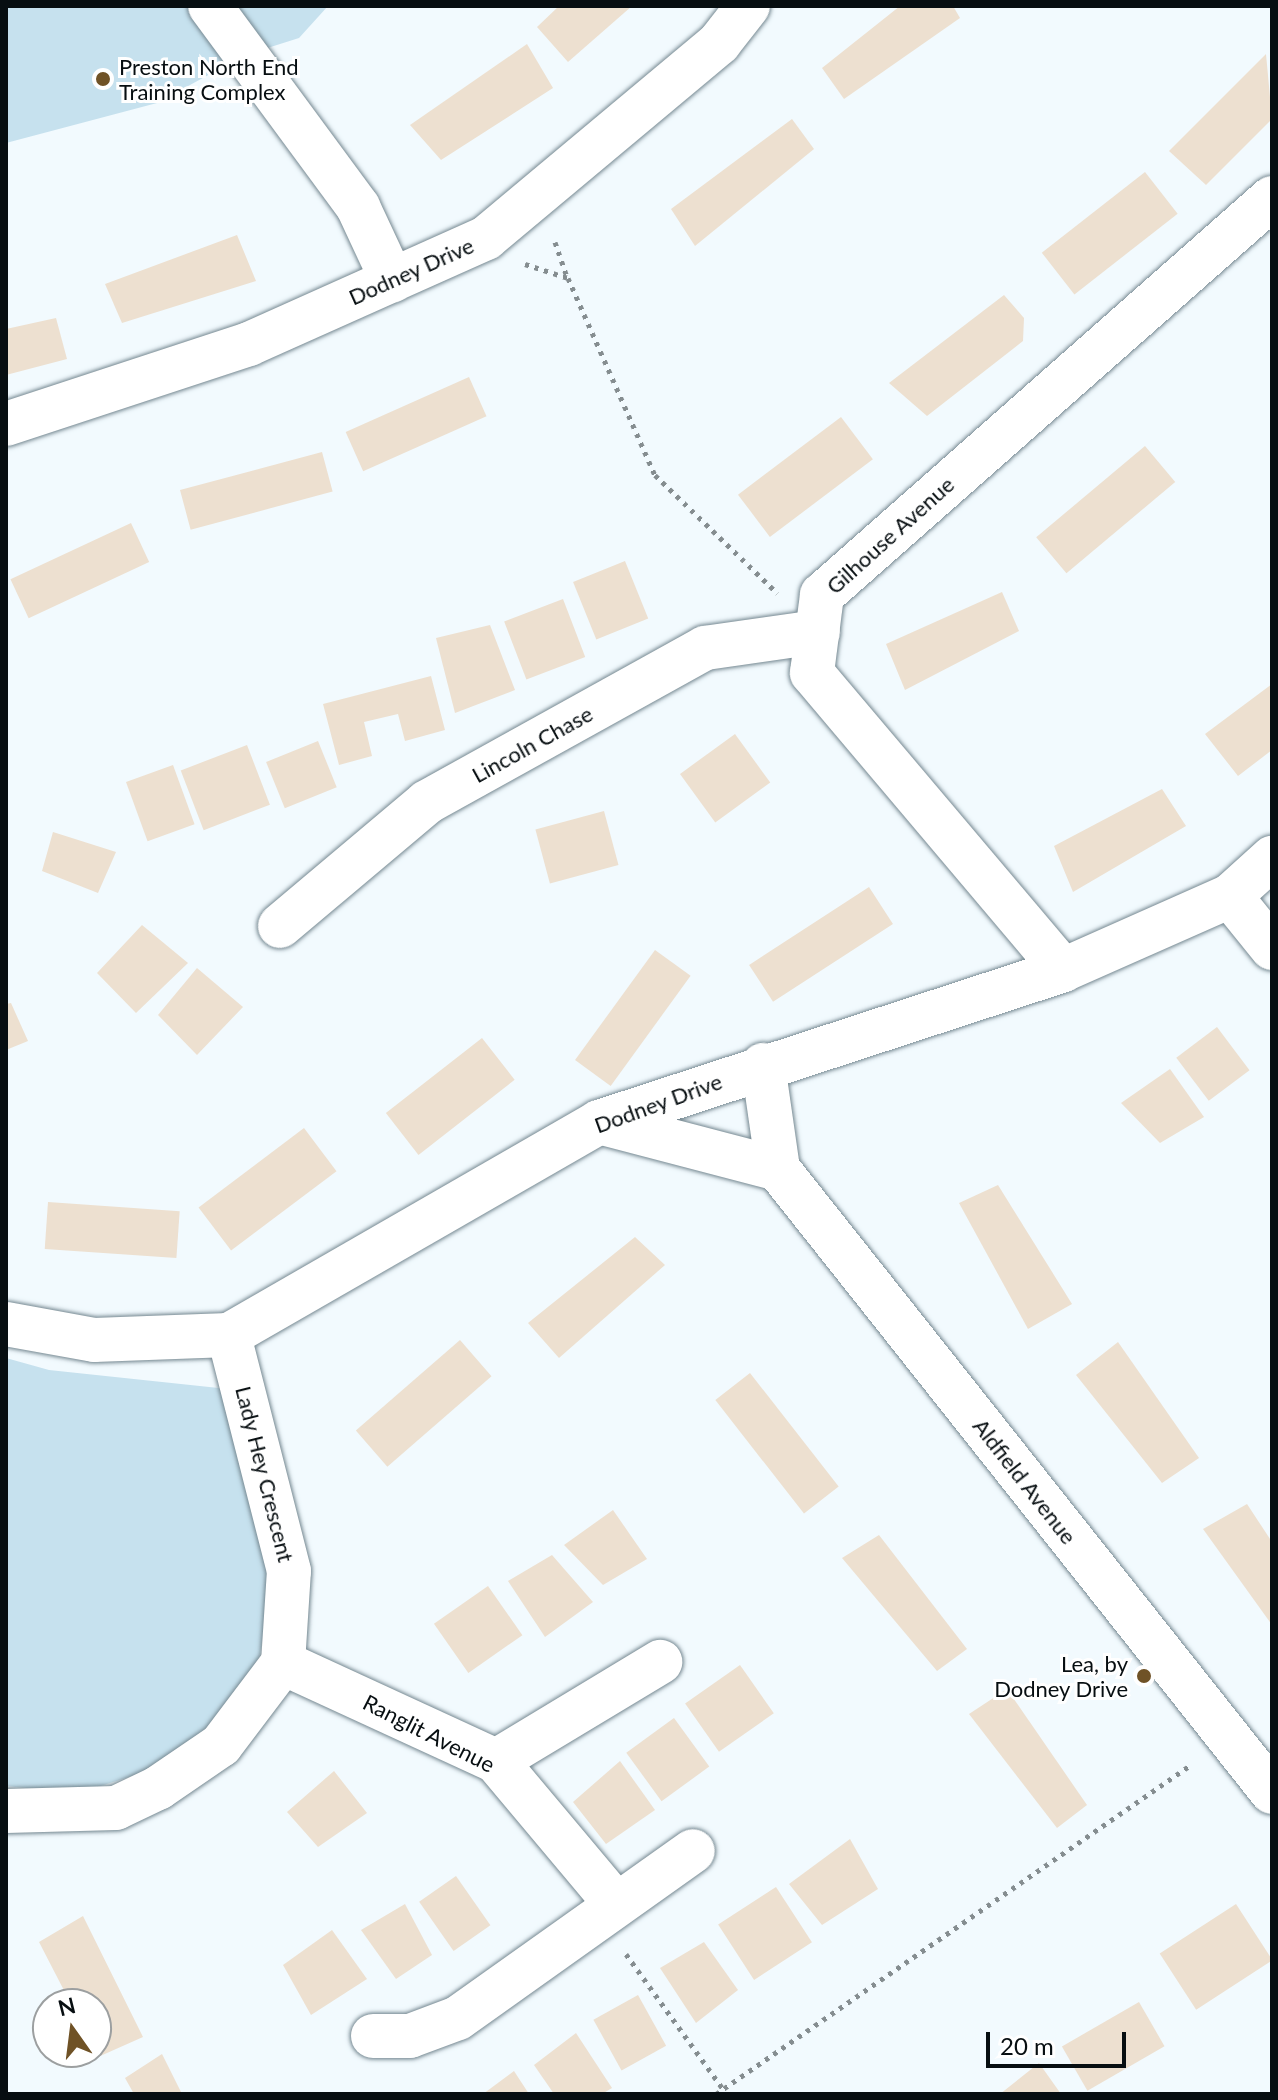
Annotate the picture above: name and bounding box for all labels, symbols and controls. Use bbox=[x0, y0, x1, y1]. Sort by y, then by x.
place label: Preston North End Training Complex bbox=[119, 53, 299, 104]
marker: Preston North End Training Complex bbox=[94, 70, 112, 88]
street label: Dodney Drive bbox=[344, 232, 478, 310]
street label: Gilhouse Avenue bbox=[821, 471, 959, 599]
street label: Lincoln Chase bbox=[467, 700, 597, 788]
street label: Dodney Drive bbox=[590, 1068, 726, 1138]
street label: Lady Hey Crescent bbox=[230, 1383, 300, 1565]
street label: Aldfield Avenue bbox=[968, 1413, 1082, 1549]
place label: Lea, by Dodney Drive bbox=[994, 1650, 1128, 1702]
marker: Lea, by Dodney Drive bbox=[1135, 1667, 1153, 1685]
street label: Ranglit Avenue bbox=[358, 1688, 500, 1778]
north arrow bbox=[32, 1988, 112, 2068]
text: N bbox=[55, 1991, 78, 2021]
scale bar bbox=[990, 2016, 1130, 2066]
text: 20 m bbox=[1000, 2031, 1054, 2060]

